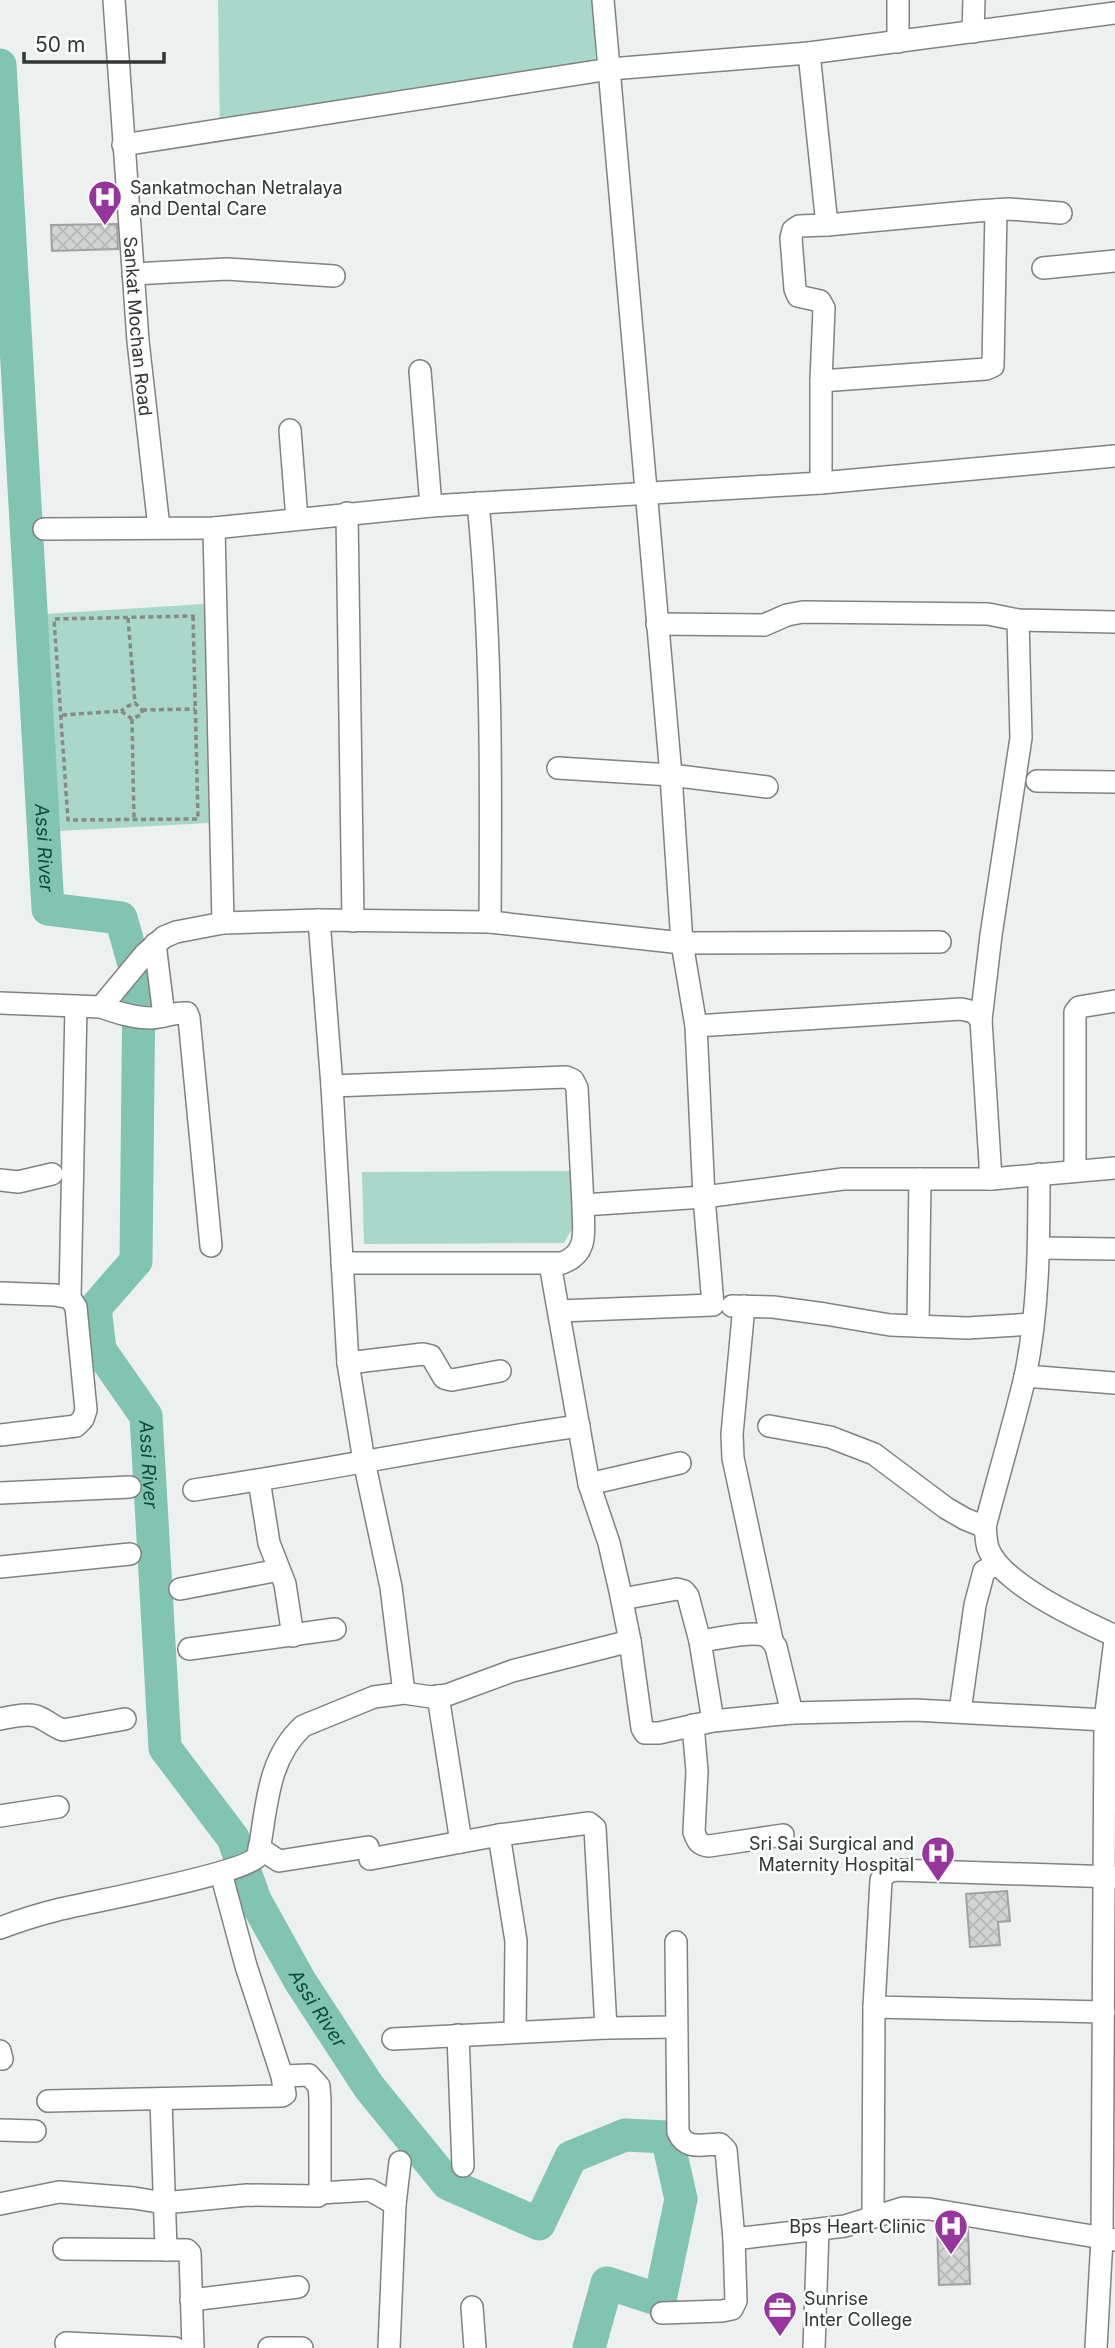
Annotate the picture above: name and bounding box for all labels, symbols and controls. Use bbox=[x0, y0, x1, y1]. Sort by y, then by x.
scale bar bbox=[24, 21, 164, 65]
text: 50 m bbox=[35, 32, 85, 57]
place label: Sankatmochan Netralaya and Dental Care bbox=[130, 177, 343, 219]
hospital icon: Sankatmochan Netralaya and Dental Care bbox=[86, 178, 124, 227]
street label: Sankat Mochan Road bbox=[120, 235, 157, 417]
water label: Assi River bbox=[30, 802, 59, 893]
water label: Assi River bbox=[135, 1419, 163, 1510]
place label: Sri Sai Surgical and Maternity Hospital bbox=[749, 1833, 914, 1875]
hospital icon: Sri Sai Surgical and Maternity Hospital bbox=[919, 1834, 957, 1883]
water label: Assi River bbox=[284, 1964, 352, 2052]
hospital icon: Bps Heart Clinic bbox=[932, 2207, 970, 2256]
place label: Bps Heart Clinic bbox=[789, 2216, 926, 2237]
place label: Sunrise Inter College bbox=[804, 2288, 912, 2330]
office icon: Sunrise Inter College bbox=[761, 2289, 799, 2338]

